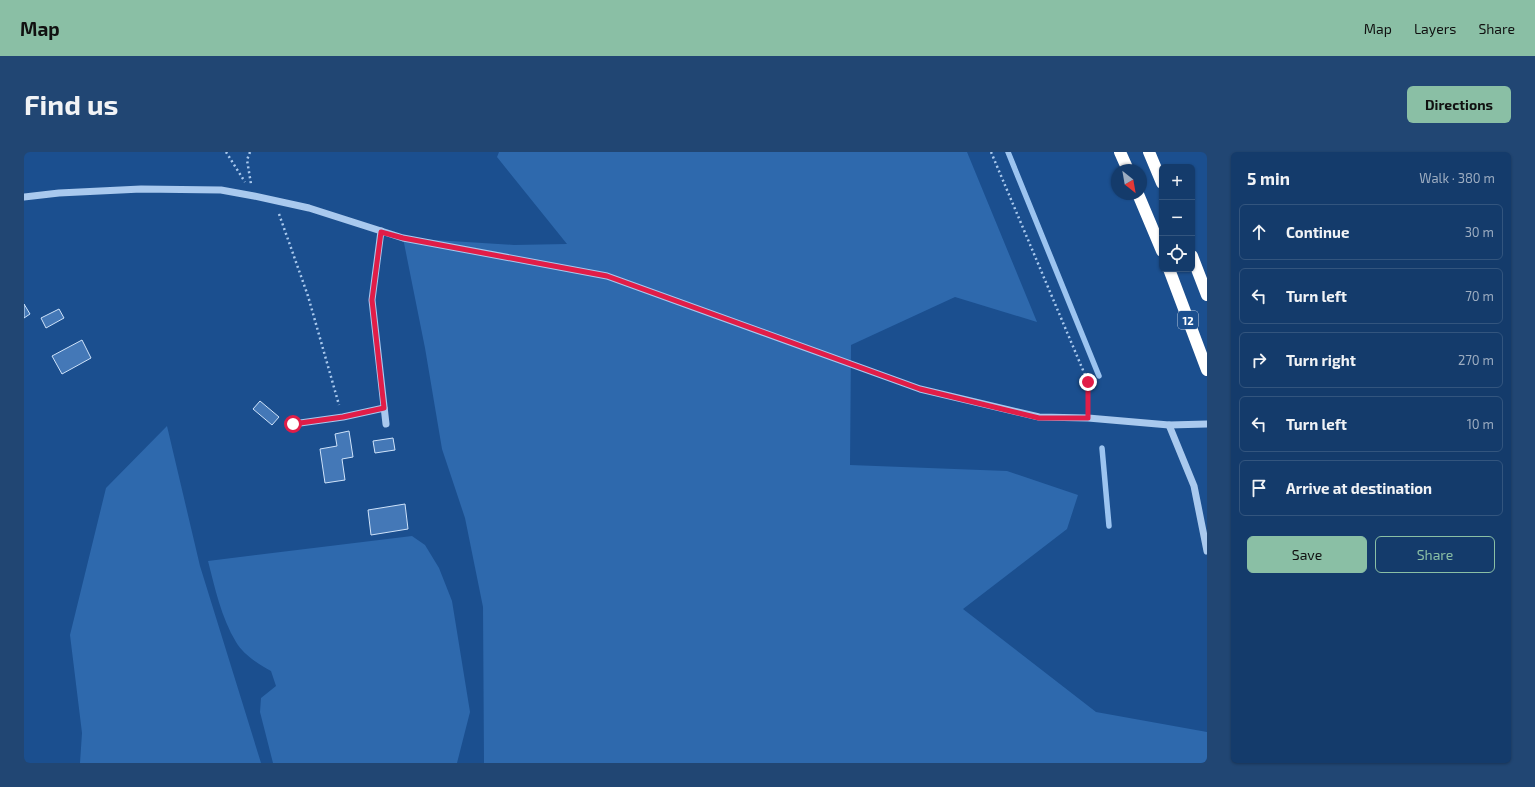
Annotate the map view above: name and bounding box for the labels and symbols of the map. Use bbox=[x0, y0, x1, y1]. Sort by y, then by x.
north arrow bbox=[1111, 164, 1147, 200]
road number: 12 bbox=[1178, 311, 1198, 329]
route end bbox=[1079, 373, 1097, 391]
route start bbox=[284, 415, 302, 433]

